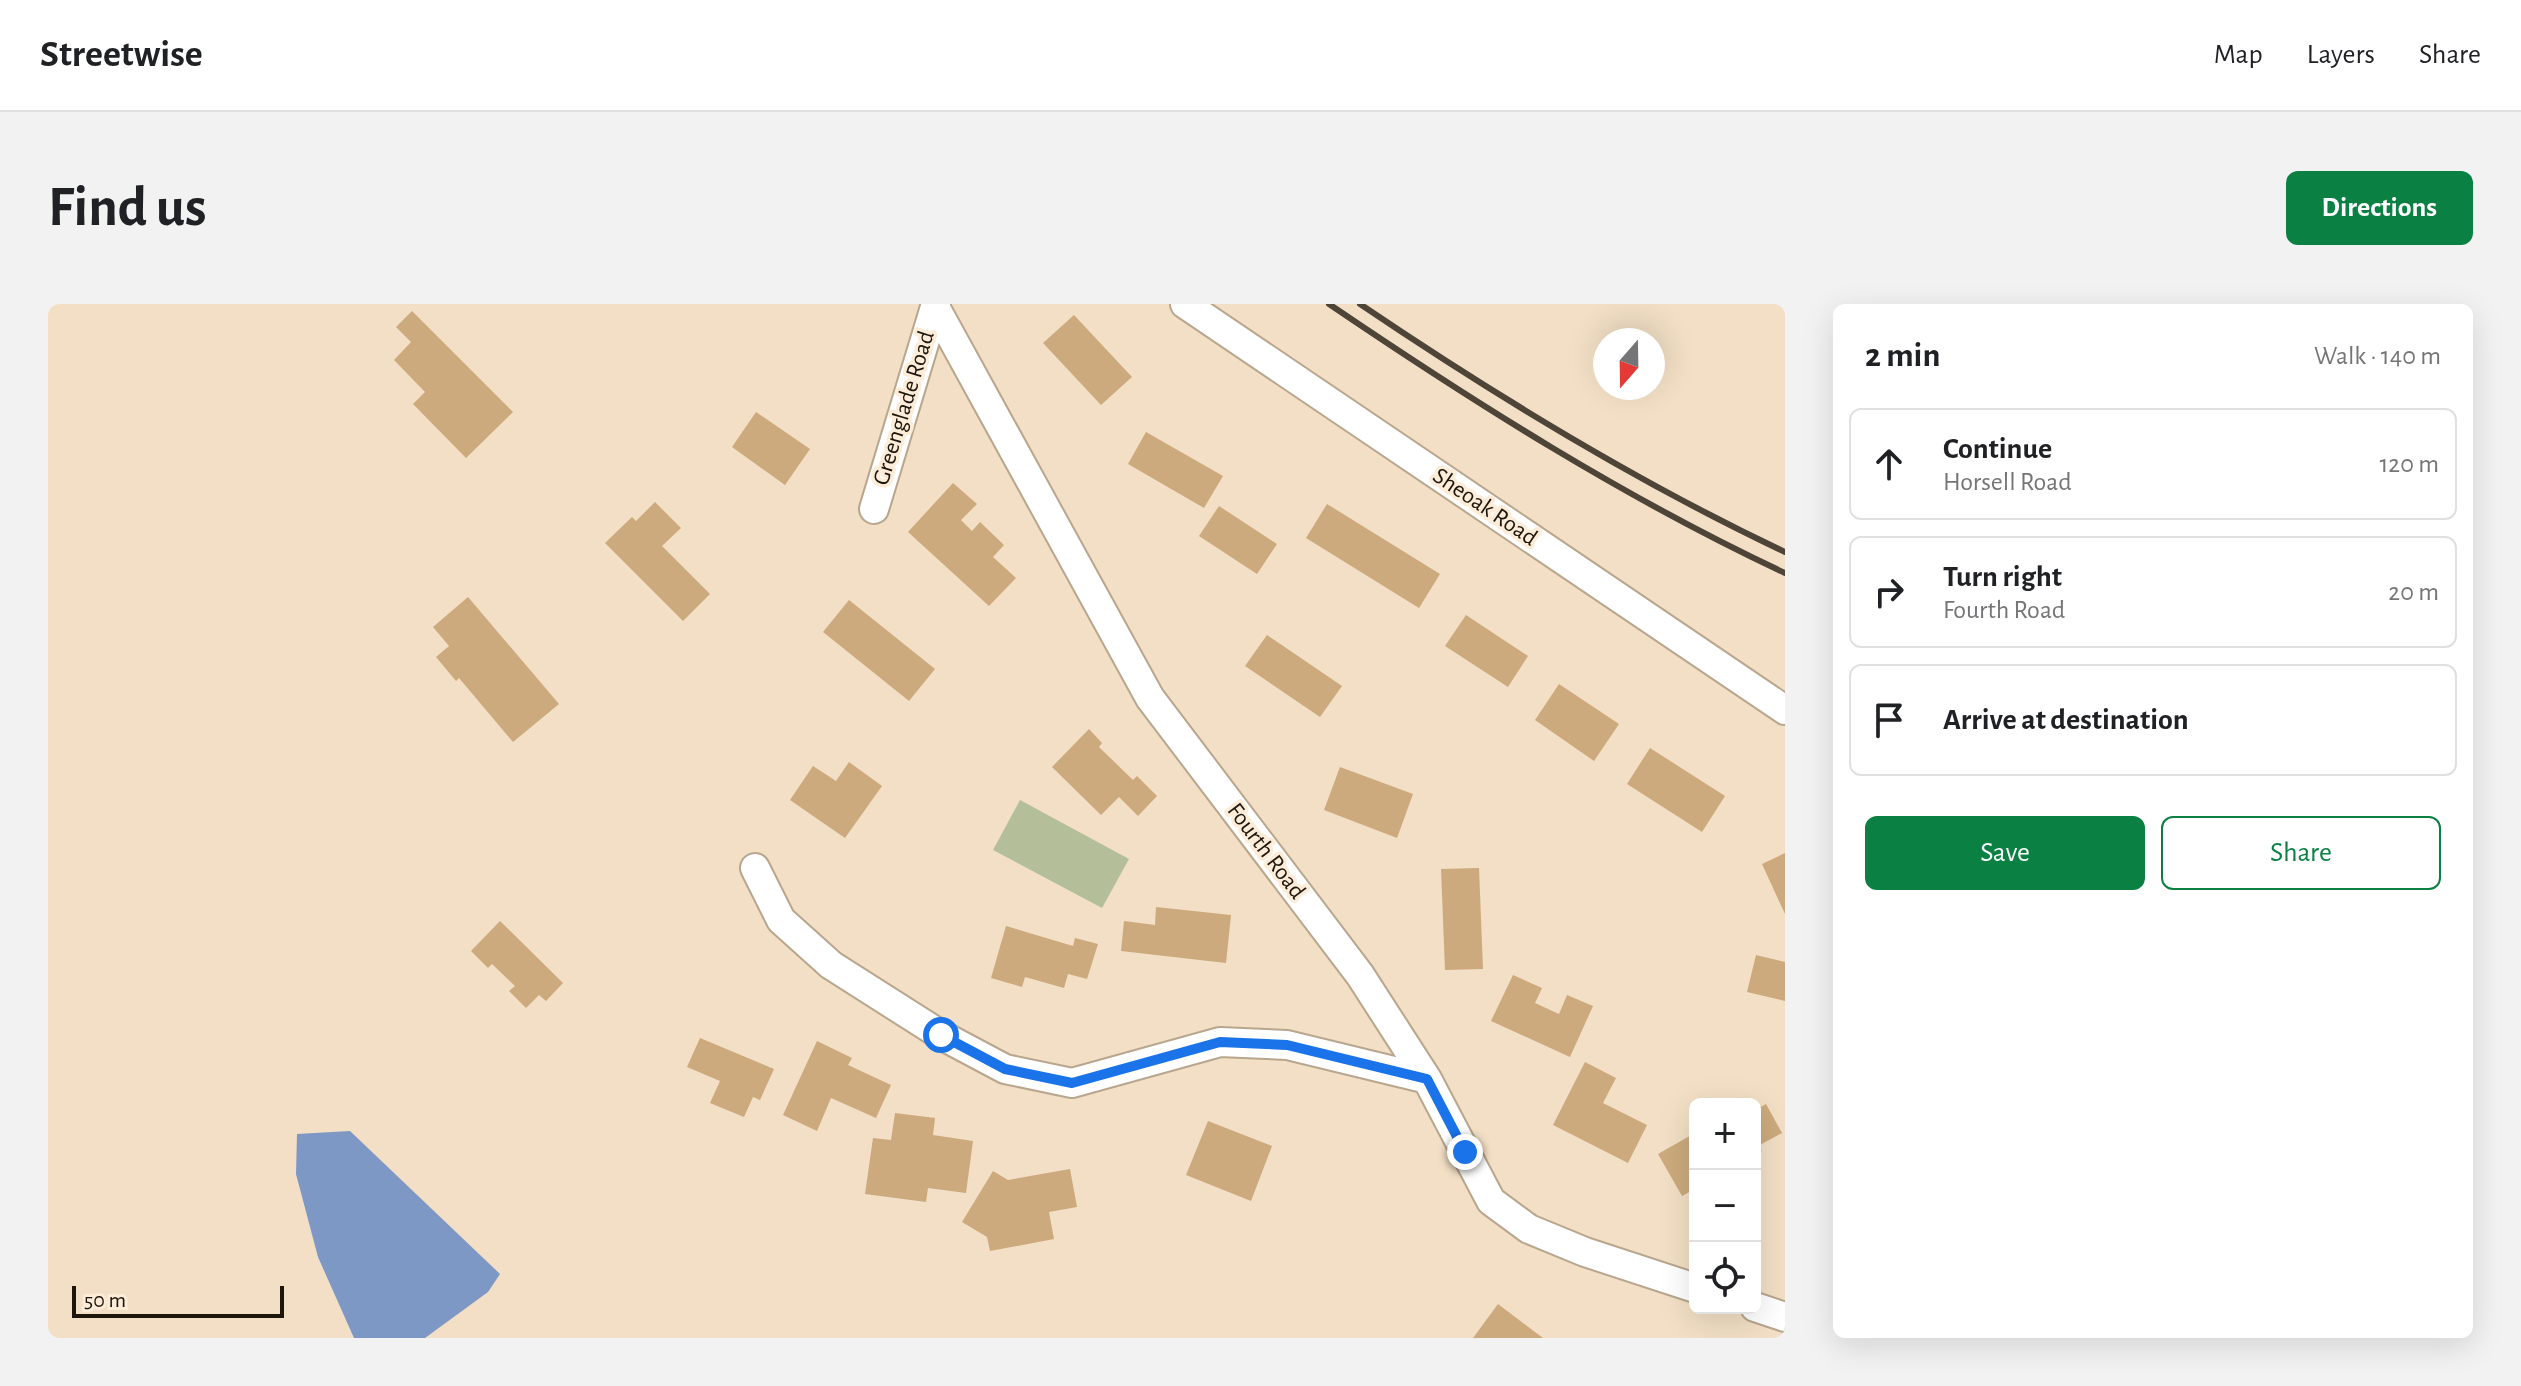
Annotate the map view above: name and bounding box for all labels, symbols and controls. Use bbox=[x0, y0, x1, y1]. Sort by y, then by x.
text: Streetwise bbox=[40, 36, 203, 74]
text: Map bbox=[2214, 41, 2263, 69]
text: Layers bbox=[2307, 41, 2375, 69]
text: Share bbox=[2419, 41, 2481, 69]
button: Directions bbox=[2286, 171, 2473, 245]
text: Find us bbox=[48, 180, 206, 236]
street label: Greenglade Road bbox=[869, 328, 939, 488]
north arrow bbox=[1593, 328, 1665, 400]
text: 2 min bbox=[1865, 339, 1940, 373]
text: Walk · 140 m bbox=[2314, 343, 2441, 369]
text: Continue bbox=[1943, 434, 2052, 464]
icon: ahead bbox=[1867, 442, 1911, 486]
text: 120 m bbox=[2379, 451, 2439, 477]
street label: Sheoak Road bbox=[1428, 463, 1542, 551]
text: Horsell Road bbox=[1943, 469, 2072, 495]
text: Turn right bbox=[1943, 562, 2062, 592]
icon: right bbox=[1867, 570, 1911, 614]
text: 20 m bbox=[2388, 579, 2439, 605]
text: Fourth Road bbox=[1943, 597, 2065, 623]
icon: arrive bbox=[1867, 698, 1911, 742]
text: Arrive at destination bbox=[1943, 705, 2189, 735]
street label: Fourth Road bbox=[1222, 799, 1310, 903]
button: Save bbox=[1865, 816, 2145, 890]
button: Share bbox=[2161, 816, 2441, 890]
route start bbox=[923, 1017, 959, 1053]
map controls bbox=[1689, 1098, 1761, 1314]
button: + bbox=[1689, 1098, 1761, 1170]
route end bbox=[1447, 1134, 1483, 1170]
button: − bbox=[1689, 1170, 1761, 1242]
button: locate bbox=[1689, 1242, 1761, 1314]
scale bar bbox=[72, 1282, 284, 1318]
text: 50 m bbox=[84, 1289, 126, 1311]

